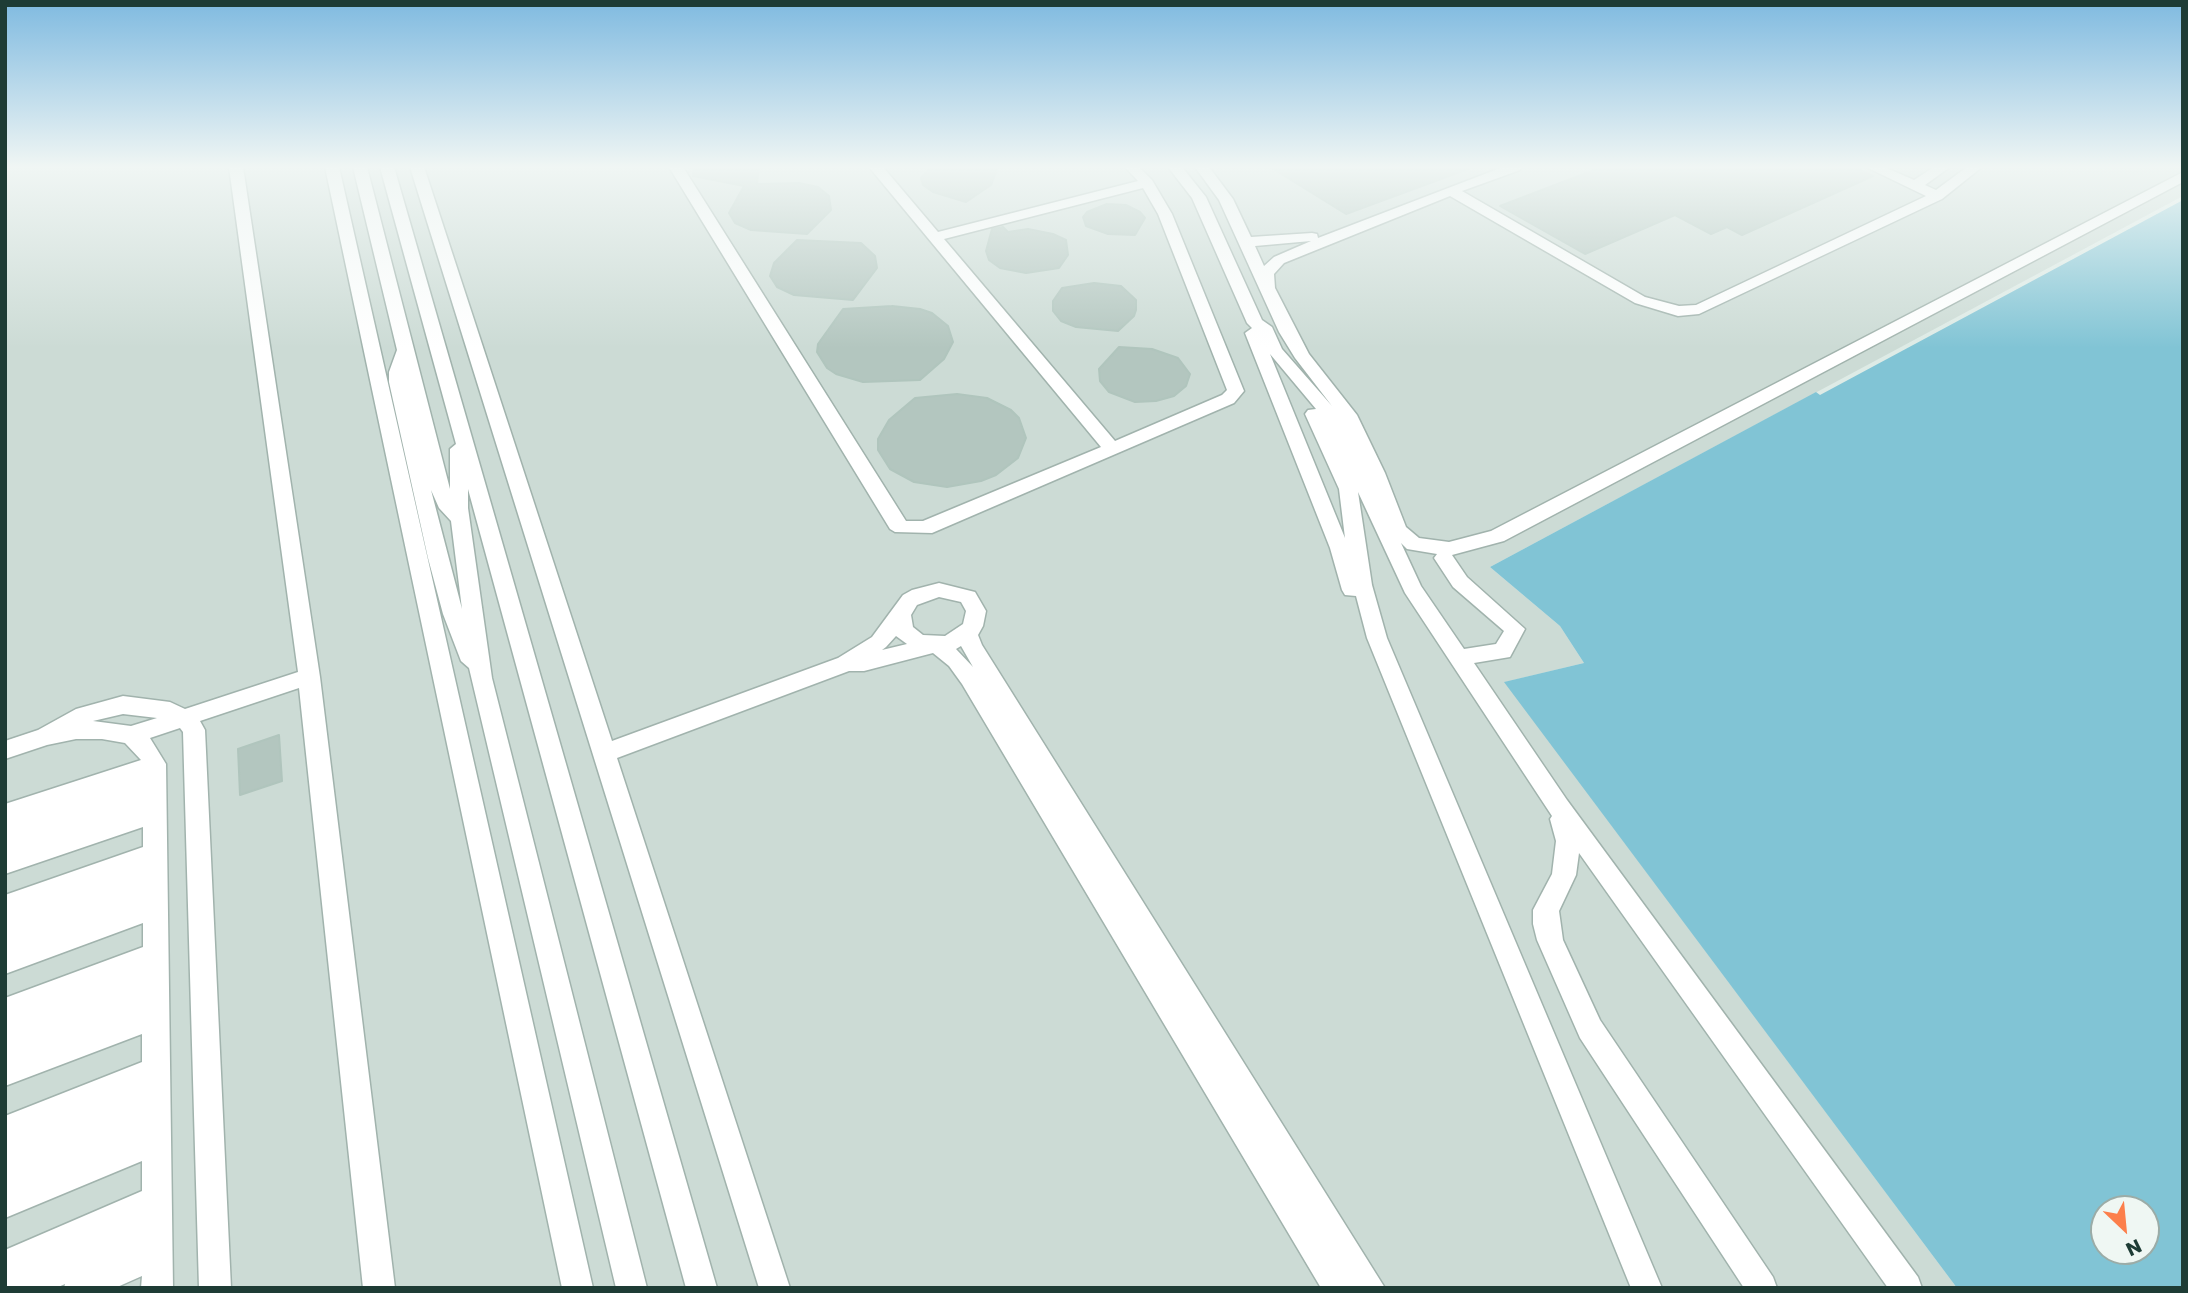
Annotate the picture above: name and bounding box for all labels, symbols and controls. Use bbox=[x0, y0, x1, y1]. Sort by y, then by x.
north arrow bbox=[2090, 1195, 2160, 1265]
text: N bbox=[2121, 1232, 2146, 1263]

